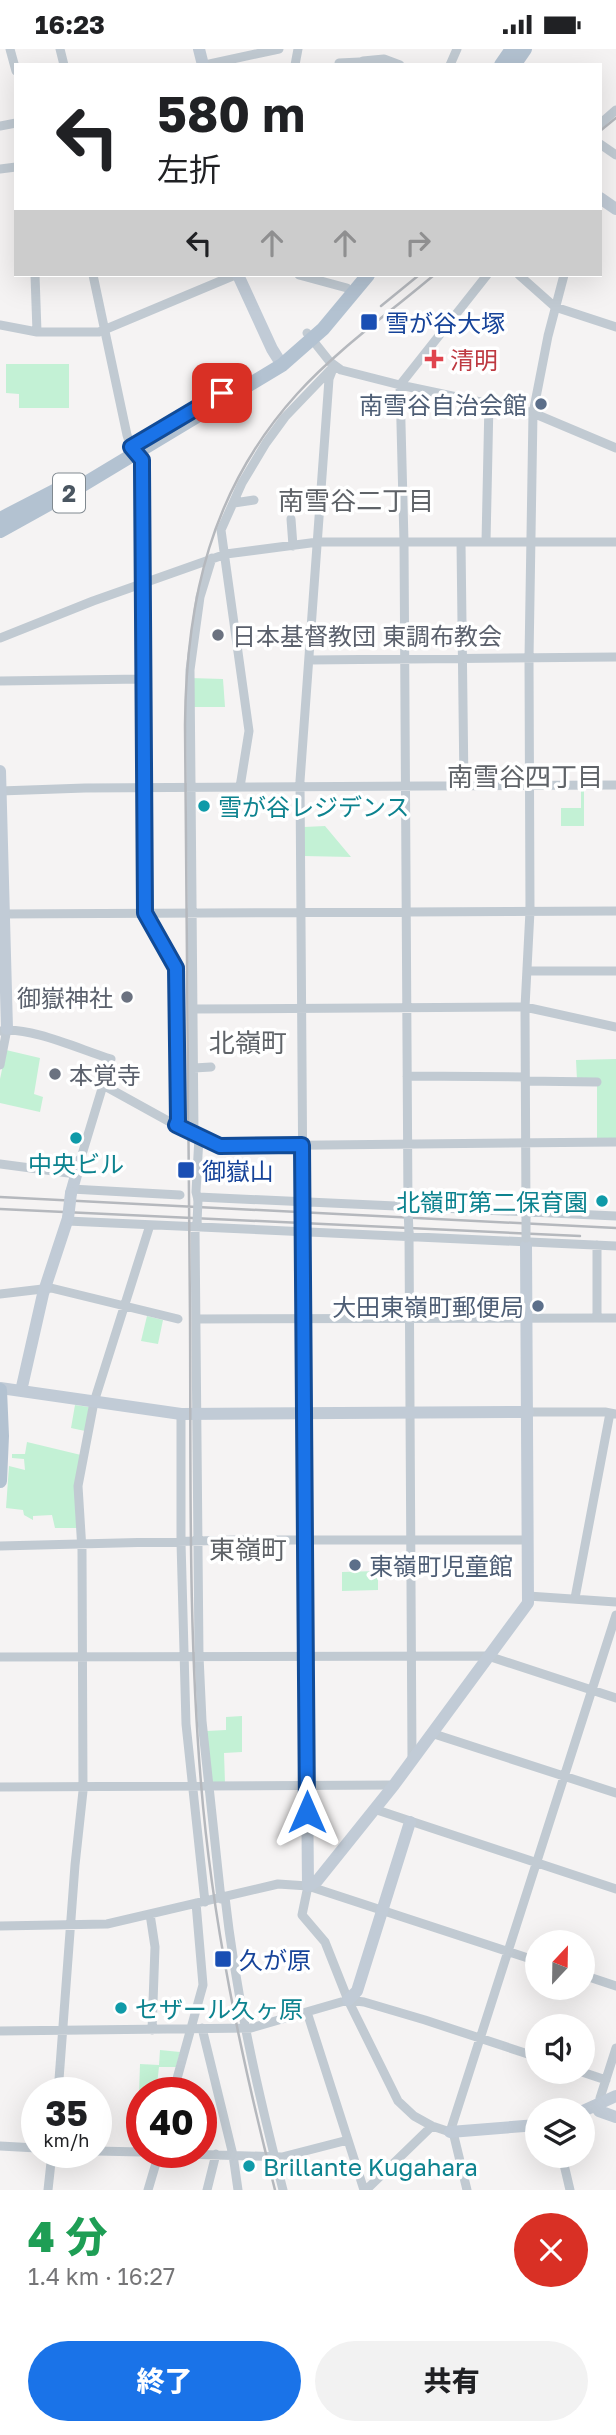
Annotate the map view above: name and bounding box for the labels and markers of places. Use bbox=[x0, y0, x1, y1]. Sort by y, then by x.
place label: 雪が谷大塚 bbox=[385, 308, 505, 337]
marker: 雪が谷大塚 bbox=[359, 312, 379, 332]
place label: 清明 bbox=[450, 345, 498, 374]
marker: 清明 bbox=[424, 349, 444, 369]
pin bbox=[192, 363, 252, 423]
place label: 南雪谷自治会館 bbox=[359, 390, 527, 419]
marker: 南雪谷自治会館 bbox=[533, 396, 549, 412]
place label: 日本基督教団 東調布教会 bbox=[232, 621, 502, 650]
marker: 日本基督教団 東調布教会 bbox=[210, 627, 226, 643]
place label: 雪が谷レジデンス bbox=[218, 792, 410, 821]
marker: 雪が谷レジデンス bbox=[196, 798, 212, 814]
place label: 御嶽神社 bbox=[17, 983, 113, 1012]
marker: 御嶽神社 bbox=[119, 989, 135, 1005]
place label: 本覚寺 bbox=[69, 1060, 141, 1089]
marker: 本覚寺 bbox=[47, 1066, 63, 1082]
marker: 中央ビル bbox=[68, 1130, 84, 1146]
place label: 中央ビル bbox=[28, 1149, 124, 1178]
place label: 御嶽山 bbox=[202, 1156, 274, 1185]
marker: 御嶽山 bbox=[176, 1160, 196, 1180]
place label: 北嶺町第二保育園 bbox=[396, 1187, 588, 1216]
marker: 北嶺町第二保育園 bbox=[594, 1193, 610, 1209]
place label: 大田東嶺町郵便局 bbox=[332, 1292, 524, 1321]
marker: 大田東嶺町郵便局 bbox=[530, 1298, 546, 1314]
place label: 東嶺町児童館 bbox=[369, 1551, 513, 1580]
marker: 東嶺町児童館 bbox=[347, 1557, 363, 1573]
place label: 久が原 bbox=[239, 1945, 311, 1974]
marker: 久が原 bbox=[213, 1949, 233, 1969]
place label: セザール久ヶ原 bbox=[135, 1994, 303, 2023]
marker: セザール久ヶ原 bbox=[113, 2000, 129, 2016]
place label: Brillante Kugahara bbox=[263, 2152, 478, 2181]
marker: Brillante Kugahara bbox=[241, 2158, 257, 2174]

